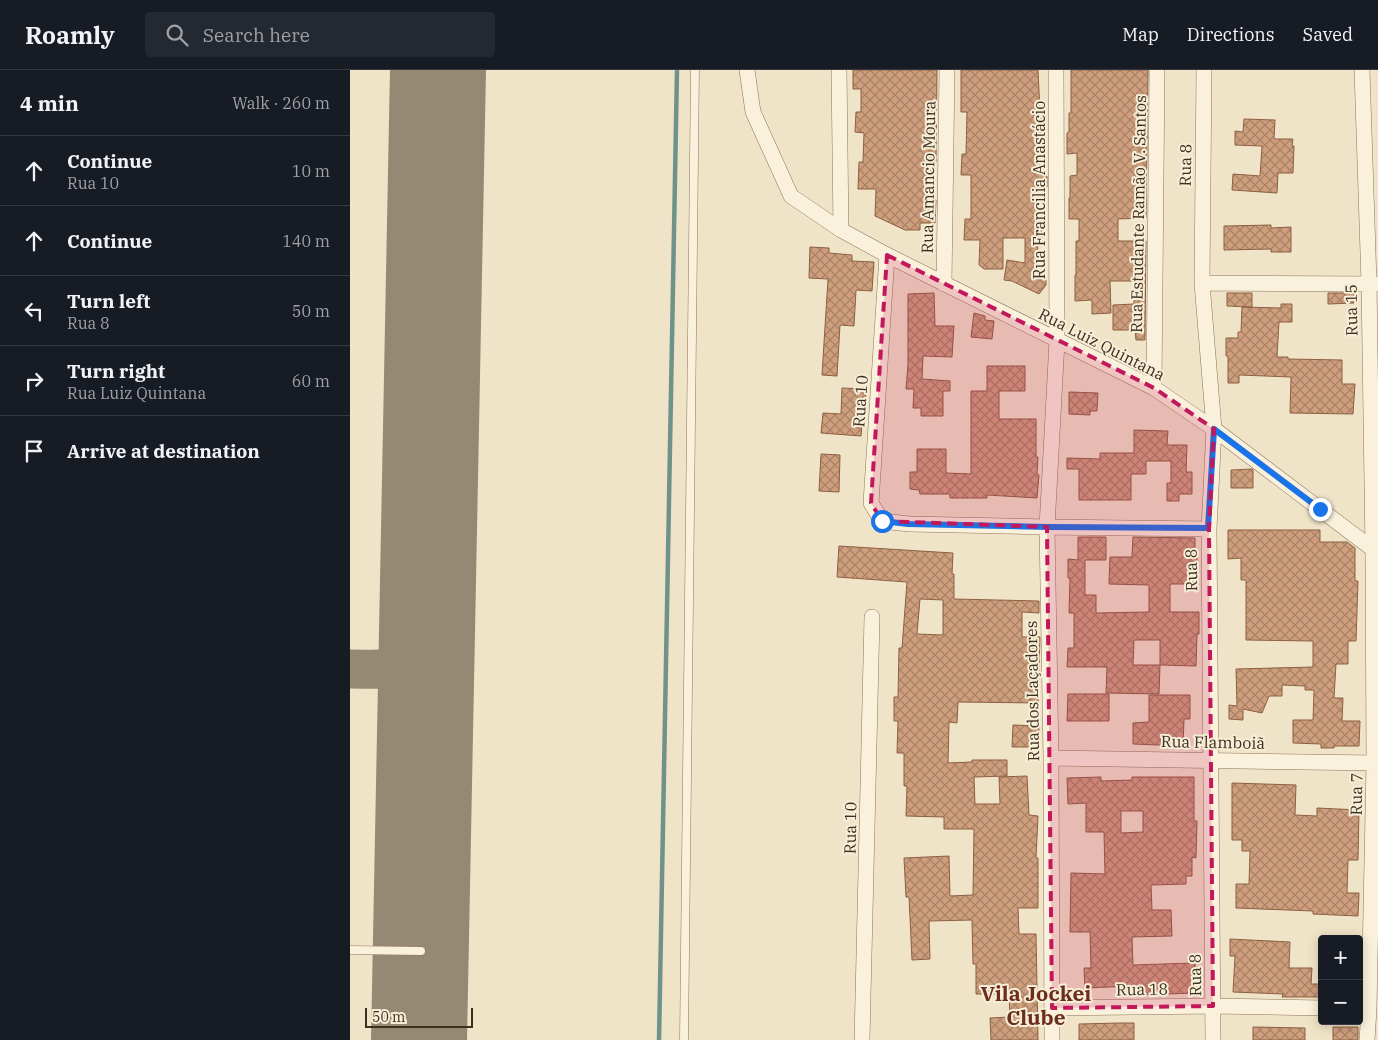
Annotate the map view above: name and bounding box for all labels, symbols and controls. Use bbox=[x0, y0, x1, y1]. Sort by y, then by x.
search box bbox=[145, 12, 495, 57]
text: Roamly bbox=[25, 19, 115, 51]
icon: search bbox=[163, 21, 191, 49]
text: Search here bbox=[203, 23, 310, 47]
text: Map bbox=[1122, 23, 1159, 46]
text: Directions bbox=[1187, 23, 1275, 46]
text: Saved bbox=[1303, 23, 1353, 46]
text: 4 min bbox=[20, 89, 79, 117]
text: Walk · 260 m bbox=[232, 93, 330, 113]
street label: Rua Estudante Ramão V. Santos bbox=[1126, 95, 1150, 333]
street label: Rua Amancio Moura bbox=[917, 100, 939, 254]
street label: Rua Francilia Anastácio bbox=[1029, 101, 1049, 279]
street label: Rua 8 bbox=[1175, 144, 1195, 186]
text: Continue bbox=[67, 149, 152, 173]
icon: ahead bbox=[20, 157, 48, 185]
text: 10 m bbox=[292, 161, 330, 181]
text: Rua 10 bbox=[67, 173, 119, 193]
icon: ahead bbox=[20, 227, 48, 255]
text: Continue bbox=[67, 229, 152, 253]
text: 140 m bbox=[282, 231, 330, 251]
street label: Rua 15 bbox=[1341, 284, 1361, 336]
text: Turn left bbox=[67, 289, 150, 313]
icon: left bbox=[20, 297, 48, 325]
text: 50 m bbox=[292, 301, 330, 321]
street label: Rua Luiz Quintana bbox=[1035, 304, 1169, 385]
text: Rua 8 bbox=[67, 313, 110, 333]
text: Turn right bbox=[67, 359, 165, 383]
icon: right bbox=[20, 367, 48, 395]
text: 60 m bbox=[292, 371, 330, 391]
street label: Rua 10 bbox=[848, 374, 872, 428]
text: Rua Luiz Quintana bbox=[67, 383, 206, 403]
icon: arrive bbox=[20, 437, 48, 465]
text: Arrive at destination bbox=[67, 439, 260, 463]
route end bbox=[1309, 498, 1332, 521]
route start bbox=[871, 510, 894, 533]
street label: Rua 8 bbox=[1181, 549, 1201, 591]
street label: Rua dos Laçadores bbox=[1021, 620, 1043, 762]
street label: Rua Flamboiã bbox=[1161, 731, 1266, 753]
street label: Rua 7 bbox=[1346, 773, 1366, 815]
street label: Rua 10 bbox=[840, 802, 860, 854]
map controls bbox=[1318, 935, 1363, 1025]
button: + bbox=[1318, 935, 1363, 980]
street label: Rua 8 bbox=[1185, 954, 1205, 996]
district label: Vila Jockei Clube bbox=[981, 979, 1091, 1031]
street label: Rua 18 bbox=[1116, 979, 1168, 999]
button: − bbox=[1318, 980, 1363, 1025]
scale bar bbox=[365, 1005, 472, 1028]
text: 50 m bbox=[372, 1008, 405, 1026]

